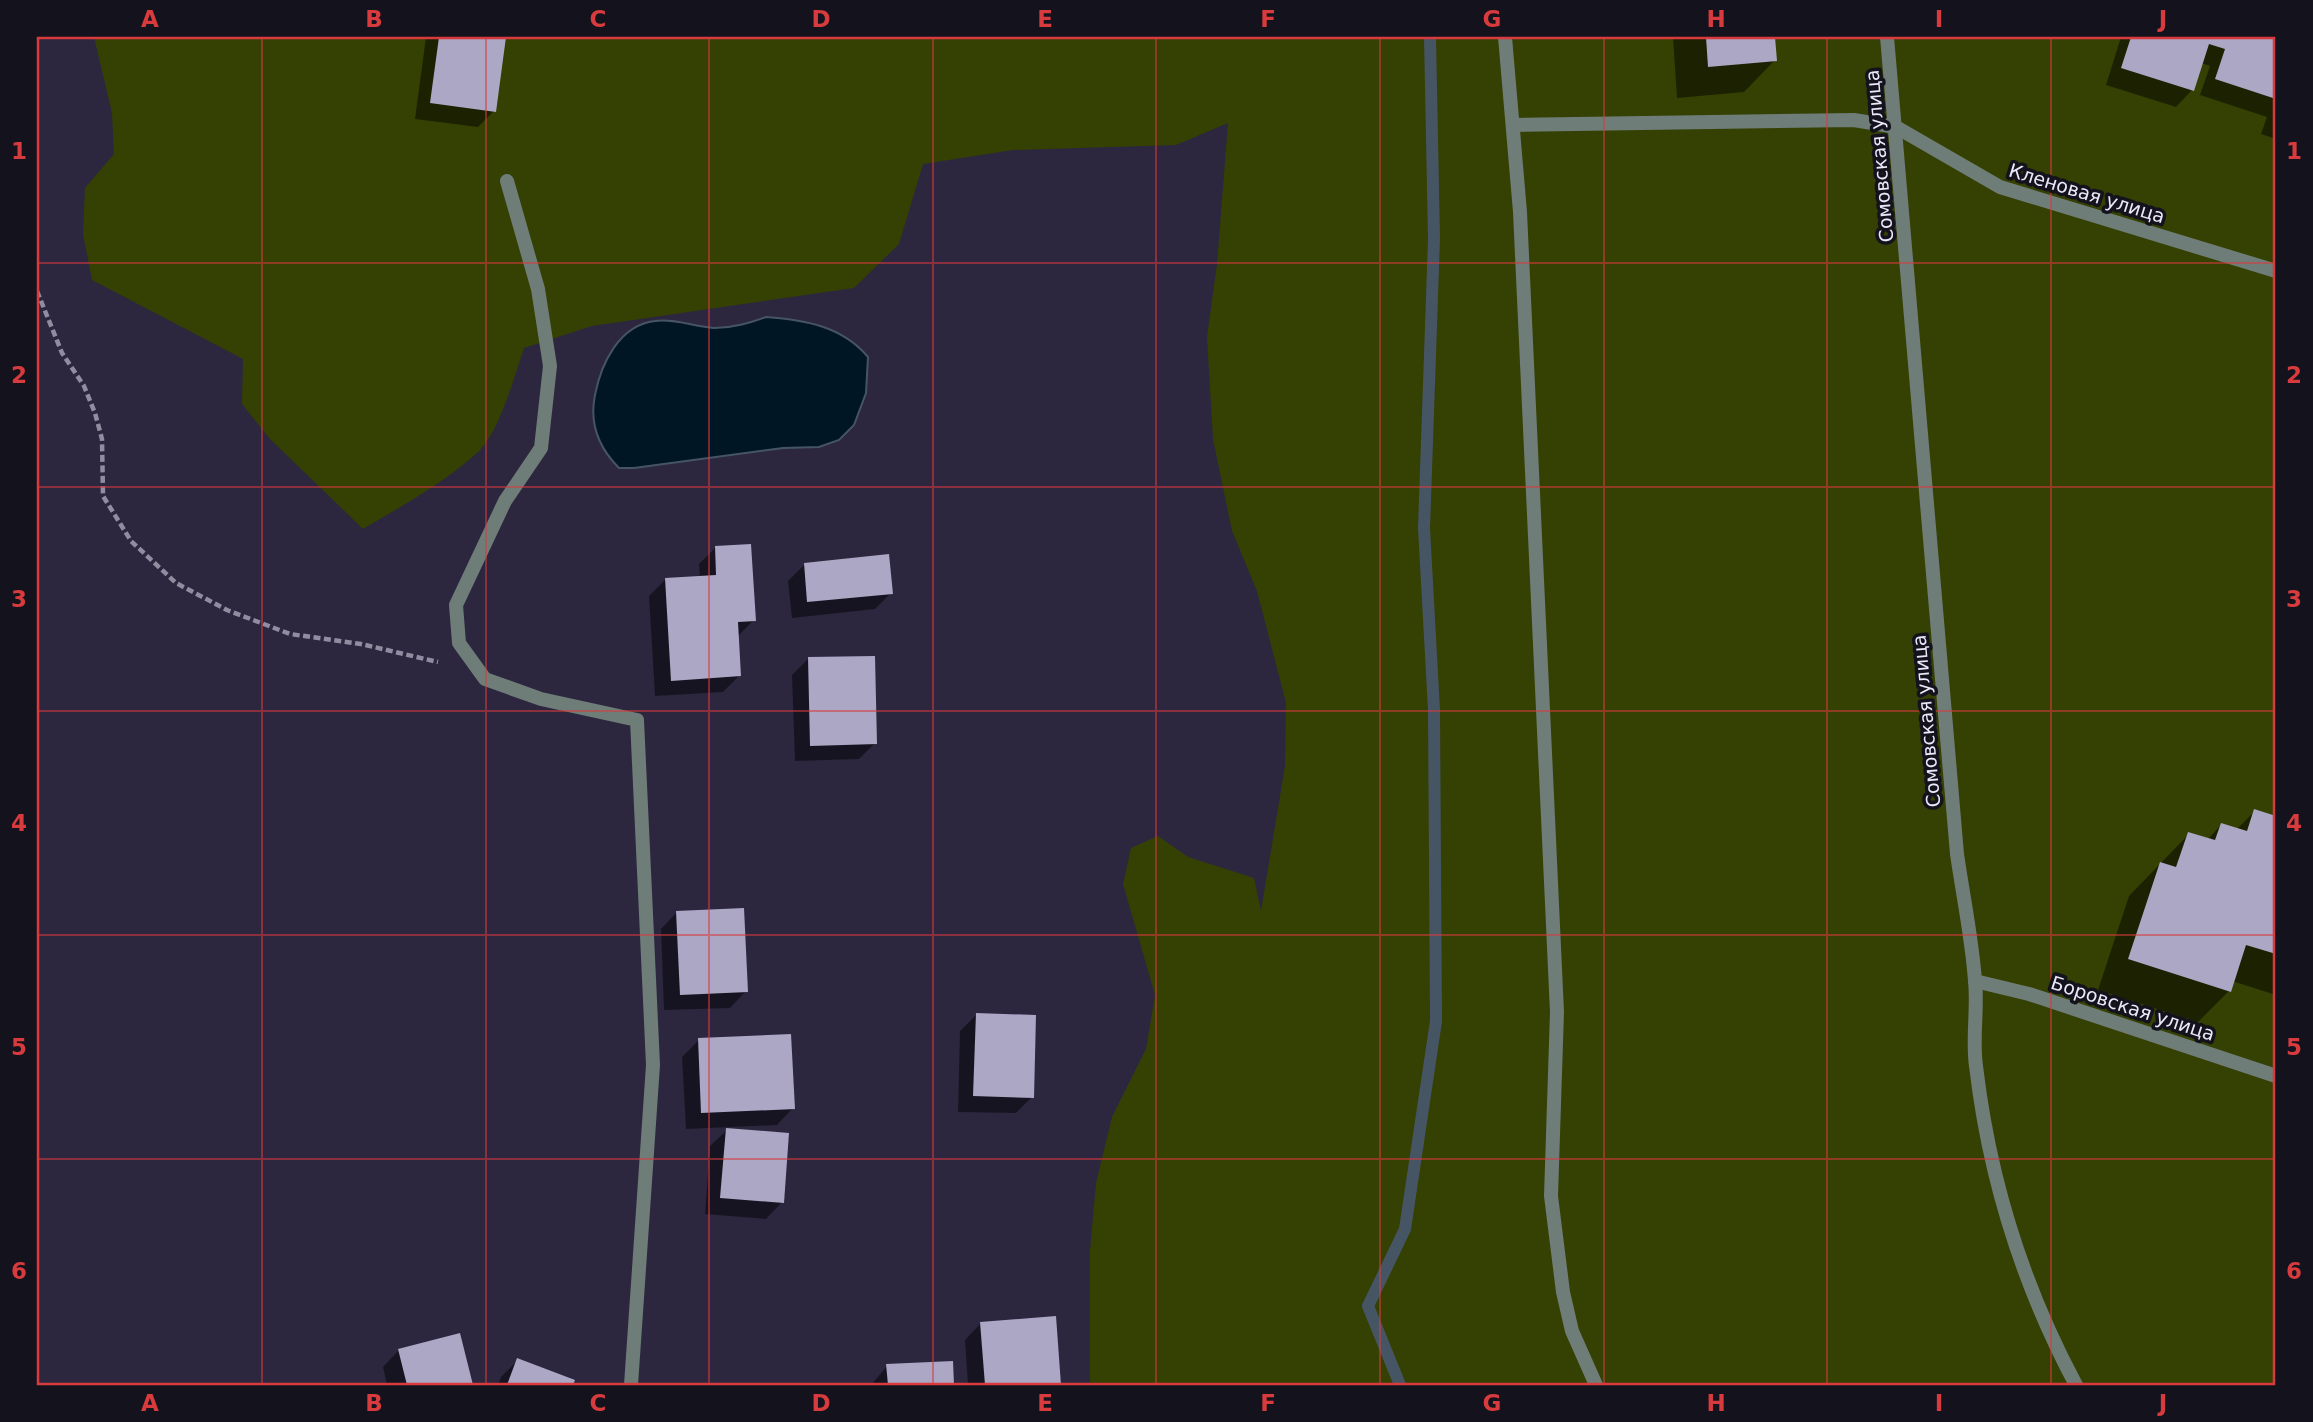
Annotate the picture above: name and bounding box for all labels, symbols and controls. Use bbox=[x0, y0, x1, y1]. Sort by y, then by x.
text: A bbox=[141, 6, 159, 32]
text: B bbox=[365, 6, 383, 32]
text: C bbox=[590, 6, 606, 32]
text: D bbox=[811, 6, 831, 32]
text: E bbox=[1037, 6, 1053, 32]
text: F bbox=[1260, 6, 1276, 32]
text: G bbox=[1483, 6, 1501, 32]
text: H bbox=[1706, 6, 1726, 32]
text: I bbox=[1935, 6, 1943, 32]
text: J bbox=[2157, 6, 2167, 32]
street label: Сомовская улица bbox=[1860, 69, 1898, 243]
text: 1 bbox=[11, 138, 27, 164]
text: 1 bbox=[2286, 138, 2302, 164]
street label: Кленовая улица bbox=[2006, 159, 2168, 227]
text: 2 bbox=[11, 362, 27, 388]
text: 2 bbox=[2286, 362, 2302, 388]
text: 3 bbox=[11, 586, 27, 612]
text: 3 bbox=[2286, 586, 2302, 612]
street label: Сомовская улица bbox=[1907, 634, 1945, 808]
text: 4 bbox=[11, 810, 27, 836]
text: 4 bbox=[2286, 810, 2302, 836]
street label: Боровская улица bbox=[2048, 971, 2218, 1045]
text: 5 bbox=[11, 1034, 27, 1060]
text: 5 bbox=[2286, 1034, 2302, 1060]
text: 6 bbox=[11, 1258, 27, 1284]
text: 6 bbox=[2286, 1258, 2302, 1284]
text: A bbox=[141, 1390, 159, 1416]
text: B bbox=[365, 1390, 383, 1416]
text: C bbox=[590, 1390, 606, 1416]
text: D bbox=[811, 1390, 831, 1416]
text: E bbox=[1037, 1390, 1053, 1416]
text: F bbox=[1260, 1390, 1276, 1416]
text: G bbox=[1483, 1390, 1501, 1416]
text: H bbox=[1706, 1390, 1726, 1416]
text: I bbox=[1935, 1390, 1943, 1416]
text: J bbox=[2157, 1390, 2167, 1416]

